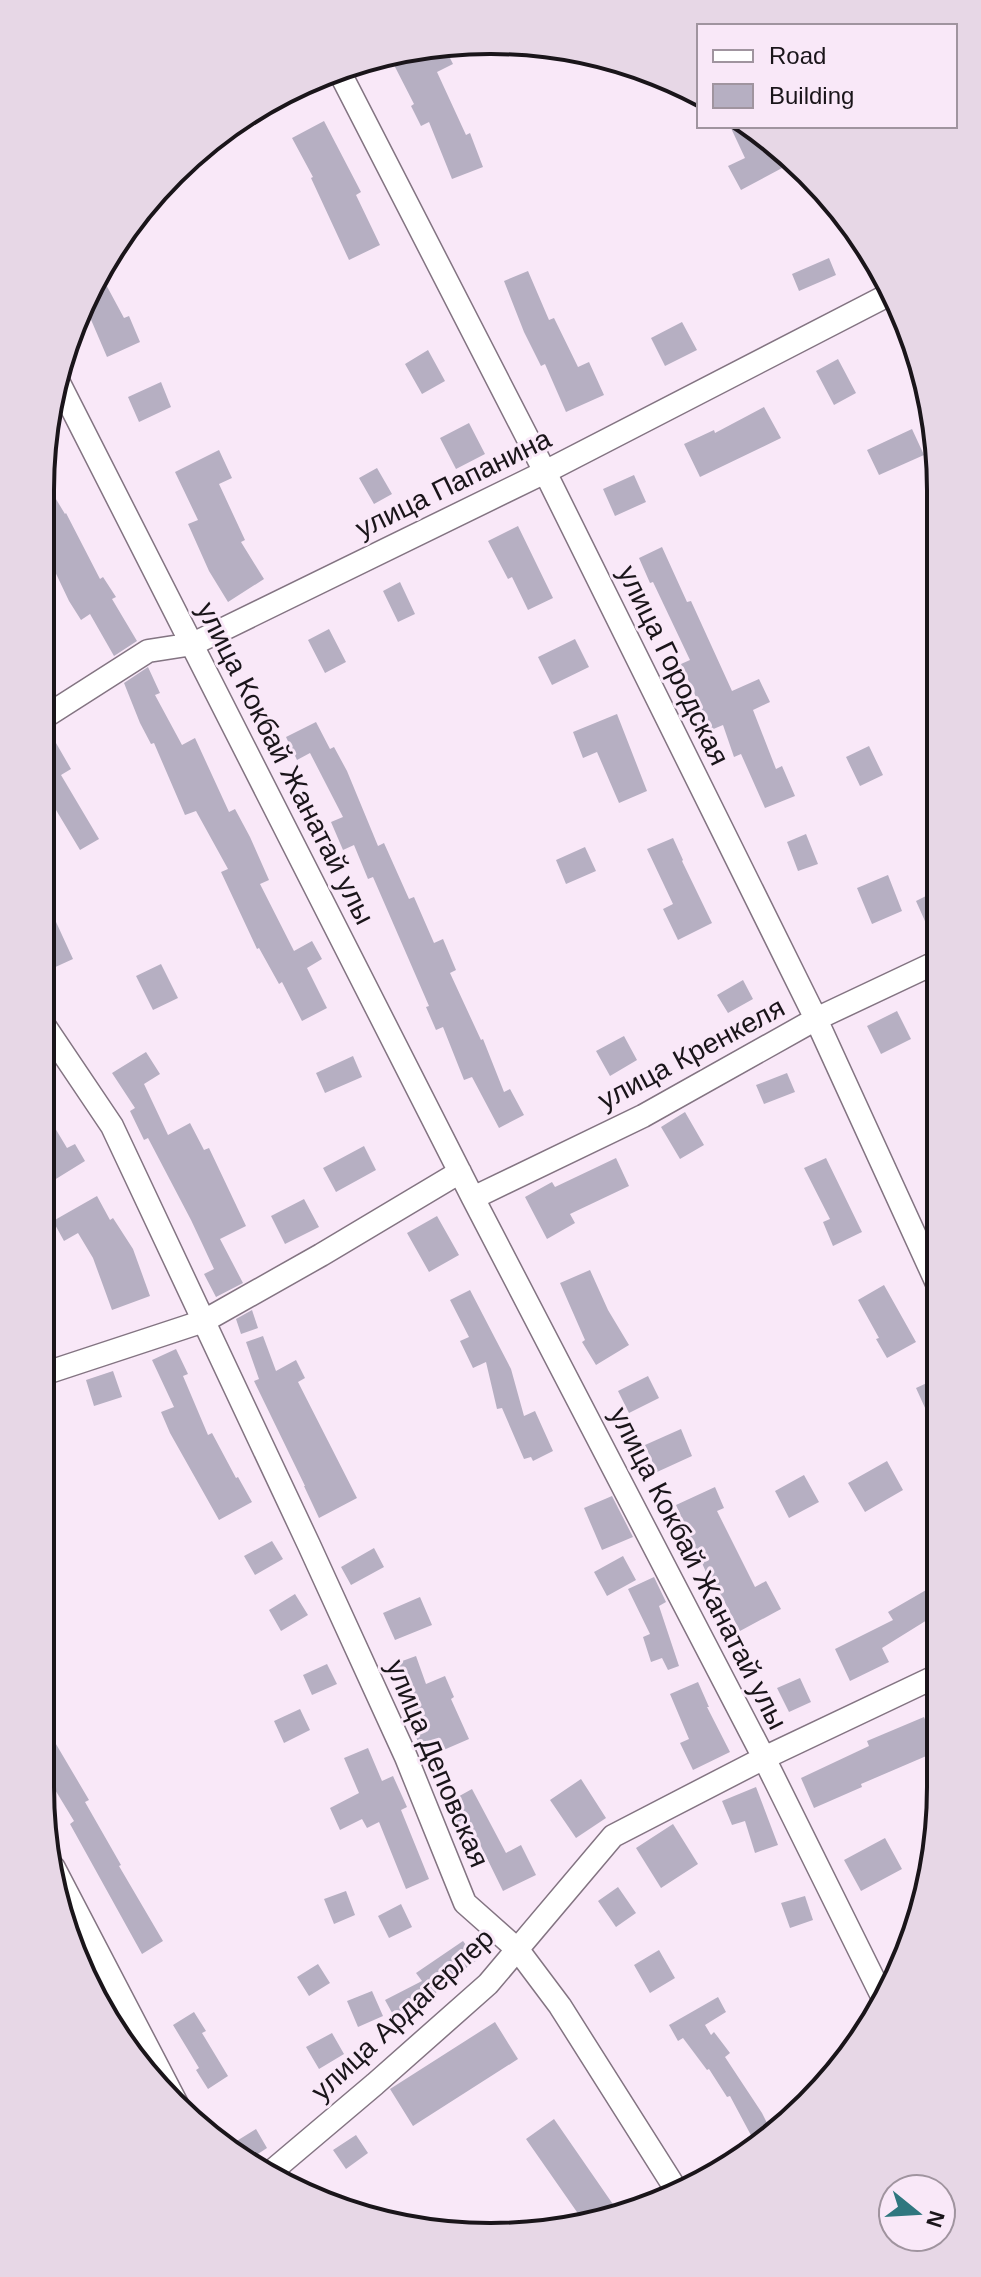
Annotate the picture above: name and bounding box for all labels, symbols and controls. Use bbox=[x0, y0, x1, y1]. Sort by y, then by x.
legend bbox=[697, 24, 957, 128]
text: Road bbox=[769, 42, 826, 69]
text: Building bbox=[769, 82, 854, 109]
street label: улица Папанина bbox=[351, 423, 556, 544]
street label: улица Городская bbox=[612, 560, 735, 770]
street label: улица Кокбай Жанатай улы bbox=[191, 597, 380, 929]
street label: улица Кренкеля bbox=[593, 991, 790, 1116]
street label: улица Кокбай Жанатай улы bbox=[604, 1402, 793, 1734]
street label: улица Деповская bbox=[380, 1655, 495, 1872]
street label: улица Ардагерлер bbox=[305, 1922, 500, 2107]
north arrow bbox=[877, 2173, 957, 2253]
text: N bbox=[921, 2208, 950, 2230]

